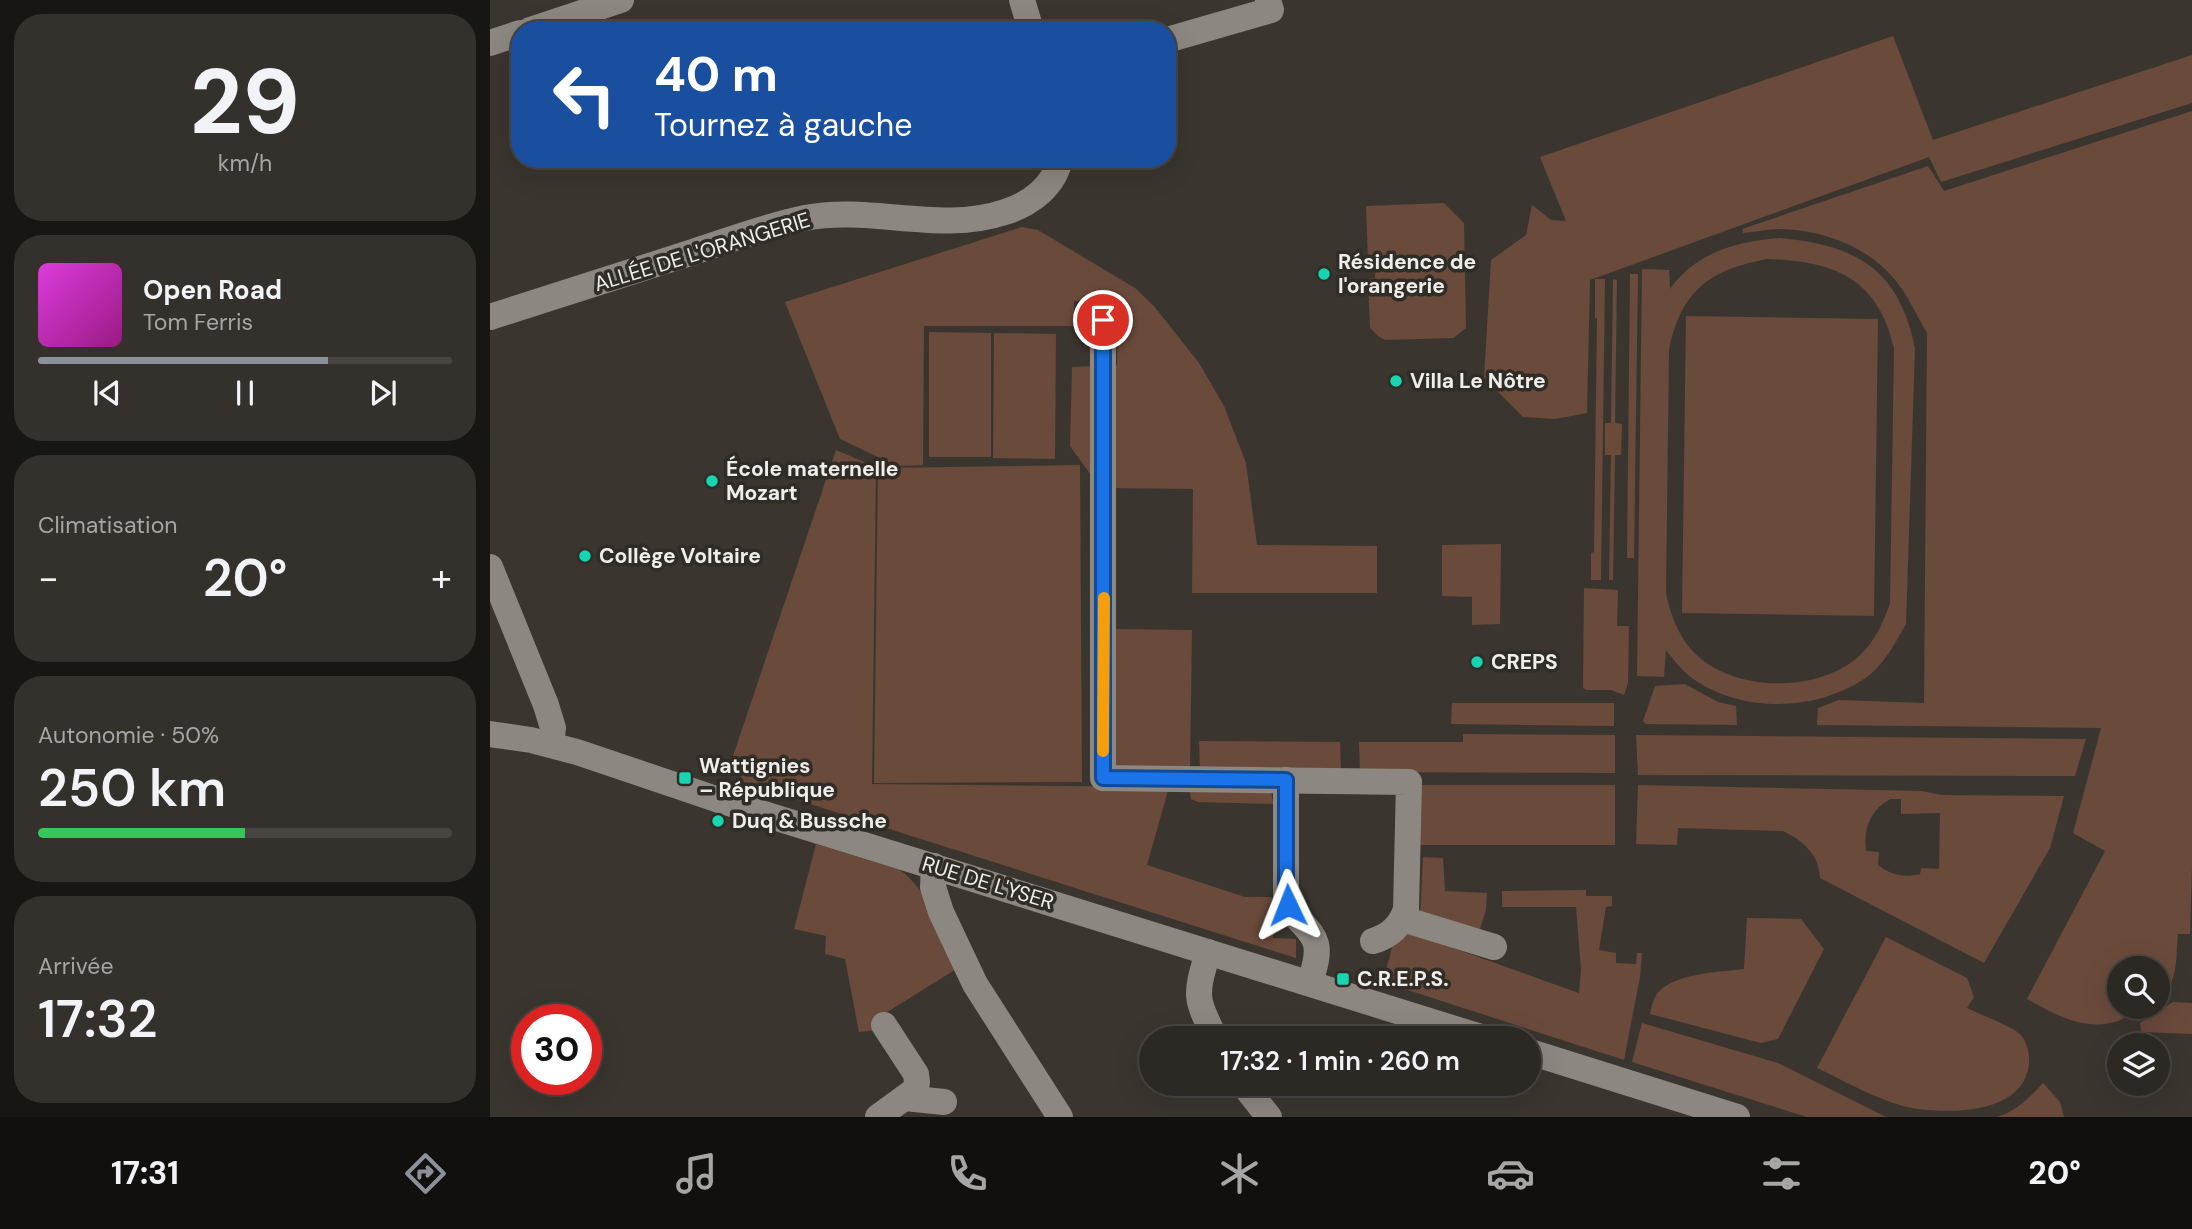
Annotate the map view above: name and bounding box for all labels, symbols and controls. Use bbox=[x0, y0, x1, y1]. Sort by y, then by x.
text: 40 m bbox=[654, 42, 778, 106]
text: 29 bbox=[190, 43, 300, 161]
icon: left bbox=[539, 49, 630, 140]
text: Tournez à gauche bbox=[654, 104, 912, 146]
text: km/h bbox=[218, 148, 272, 178]
street label: ALLÉE DE L'ORANGERIE bbox=[590, 206, 814, 298]
place label: Résidence de l'orangerie bbox=[1338, 248, 1476, 300]
marker: Résidence de l'orangerie bbox=[1316, 266, 1332, 282]
text: Open Road bbox=[143, 273, 282, 307]
pin bbox=[1073, 290, 1133, 350]
icon: arrive bbox=[1084, 301, 1122, 339]
text: Tom Ferris bbox=[143, 307, 253, 337]
place label: Villa Le Nôtre bbox=[1410, 367, 1546, 395]
marker: Villa Le Nôtre bbox=[1388, 373, 1404, 389]
icon: previous bbox=[88, 374, 126, 412]
icon: pause bbox=[226, 374, 264, 412]
icon: next bbox=[364, 374, 402, 412]
place label: École maternelle Mozart bbox=[726, 455, 898, 507]
marker: École maternelle Mozart bbox=[704, 473, 720, 489]
text: Climatisation bbox=[38, 510, 177, 540]
place label: Collège Voltaire bbox=[599, 542, 761, 570]
text: 20° bbox=[203, 544, 287, 612]
marker: Collège Voltaire bbox=[577, 548, 593, 564]
text: − bbox=[38, 553, 59, 603]
text: + bbox=[431, 553, 452, 603]
place label: CREPS bbox=[1491, 648, 1558, 676]
marker: CREPS bbox=[1469, 654, 1485, 670]
text: Autonomie · 50% bbox=[38, 720, 219, 750]
place label: Wattignies – République bbox=[699, 752, 835, 804]
text: 250 km bbox=[38, 754, 226, 822]
marker: Wattignies – République bbox=[677, 770, 693, 786]
place label: Duq & Bussche bbox=[732, 807, 887, 835]
marker: Duq & Bussche bbox=[710, 813, 726, 829]
street label: RUE DE L'YSER bbox=[919, 850, 1057, 916]
position arrow bbox=[1251, 868, 1325, 942]
text: Arrivée bbox=[38, 951, 114, 981]
map controls bbox=[2107, 956, 2170, 1096]
button: search bbox=[2107, 956, 2170, 1019]
place label: C.R.E.P.S. bbox=[1357, 965, 1449, 993]
marker: C.R.E.P.S. bbox=[1335, 971, 1351, 987]
text: 17:32 bbox=[38, 985, 158, 1053]
speed limit sign: 30 bbox=[511, 1004, 602, 1095]
button: layers bbox=[2107, 1033, 2170, 1096]
text: 17:32 · 1 min · 260 m bbox=[1220, 1044, 1460, 1078]
icon: directions bbox=[401, 1149, 450, 1198]
icon: music bbox=[672, 1149, 721, 1198]
icon: phone bbox=[943, 1149, 992, 1198]
icon: climate bbox=[1215, 1149, 1264, 1198]
icon: car bbox=[1486, 1149, 1535, 1198]
icon: filters bbox=[1757, 1149, 1806, 1198]
text: 17:31 bbox=[111, 1152, 179, 1194]
text: 20° bbox=[2028, 1152, 2081, 1194]

